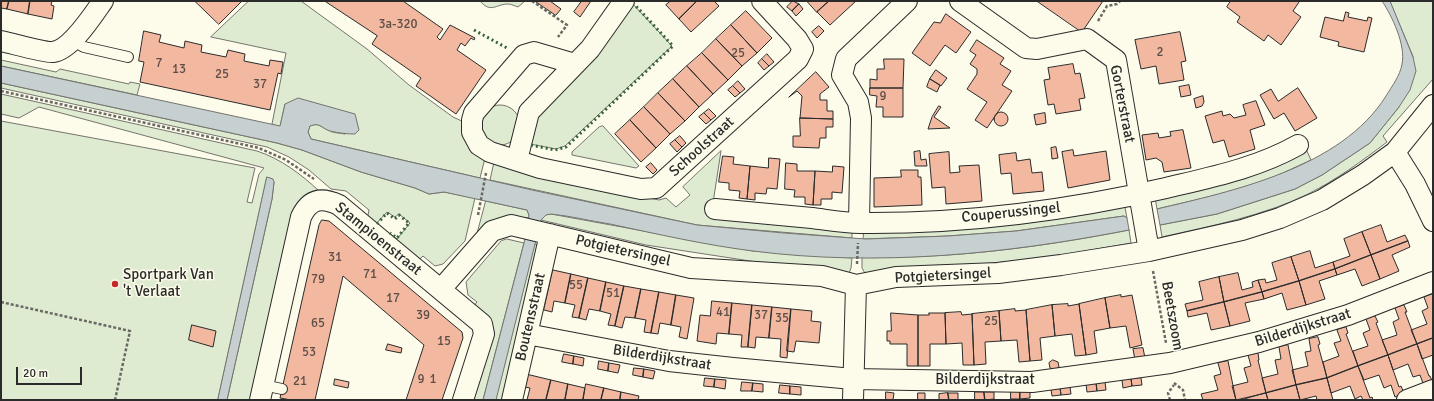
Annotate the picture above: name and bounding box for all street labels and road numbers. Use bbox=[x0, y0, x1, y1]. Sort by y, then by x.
street label: Gorterstraat bbox=[1106, 64, 1138, 144]
street label: Schoolstraat bbox=[666, 113, 738, 181]
street label: Stampioenstraat bbox=[331, 199, 425, 279]
street label: Couperussingel bbox=[961, 199, 1061, 227]
street label: Potgietersingel bbox=[574, 231, 672, 271]
street label: Potgietersingel bbox=[894, 264, 992, 288]
street label: Boutensstraat bbox=[512, 271, 550, 363]
street label: Beetszoom bbox=[1157, 280, 1187, 352]
street label: Bilderdijkstraat bbox=[1253, 305, 1353, 351]
street label: Bilderdijkstraat bbox=[611, 341, 713, 375]
street label: Bilderdijkstraat bbox=[935, 371, 1035, 389]

